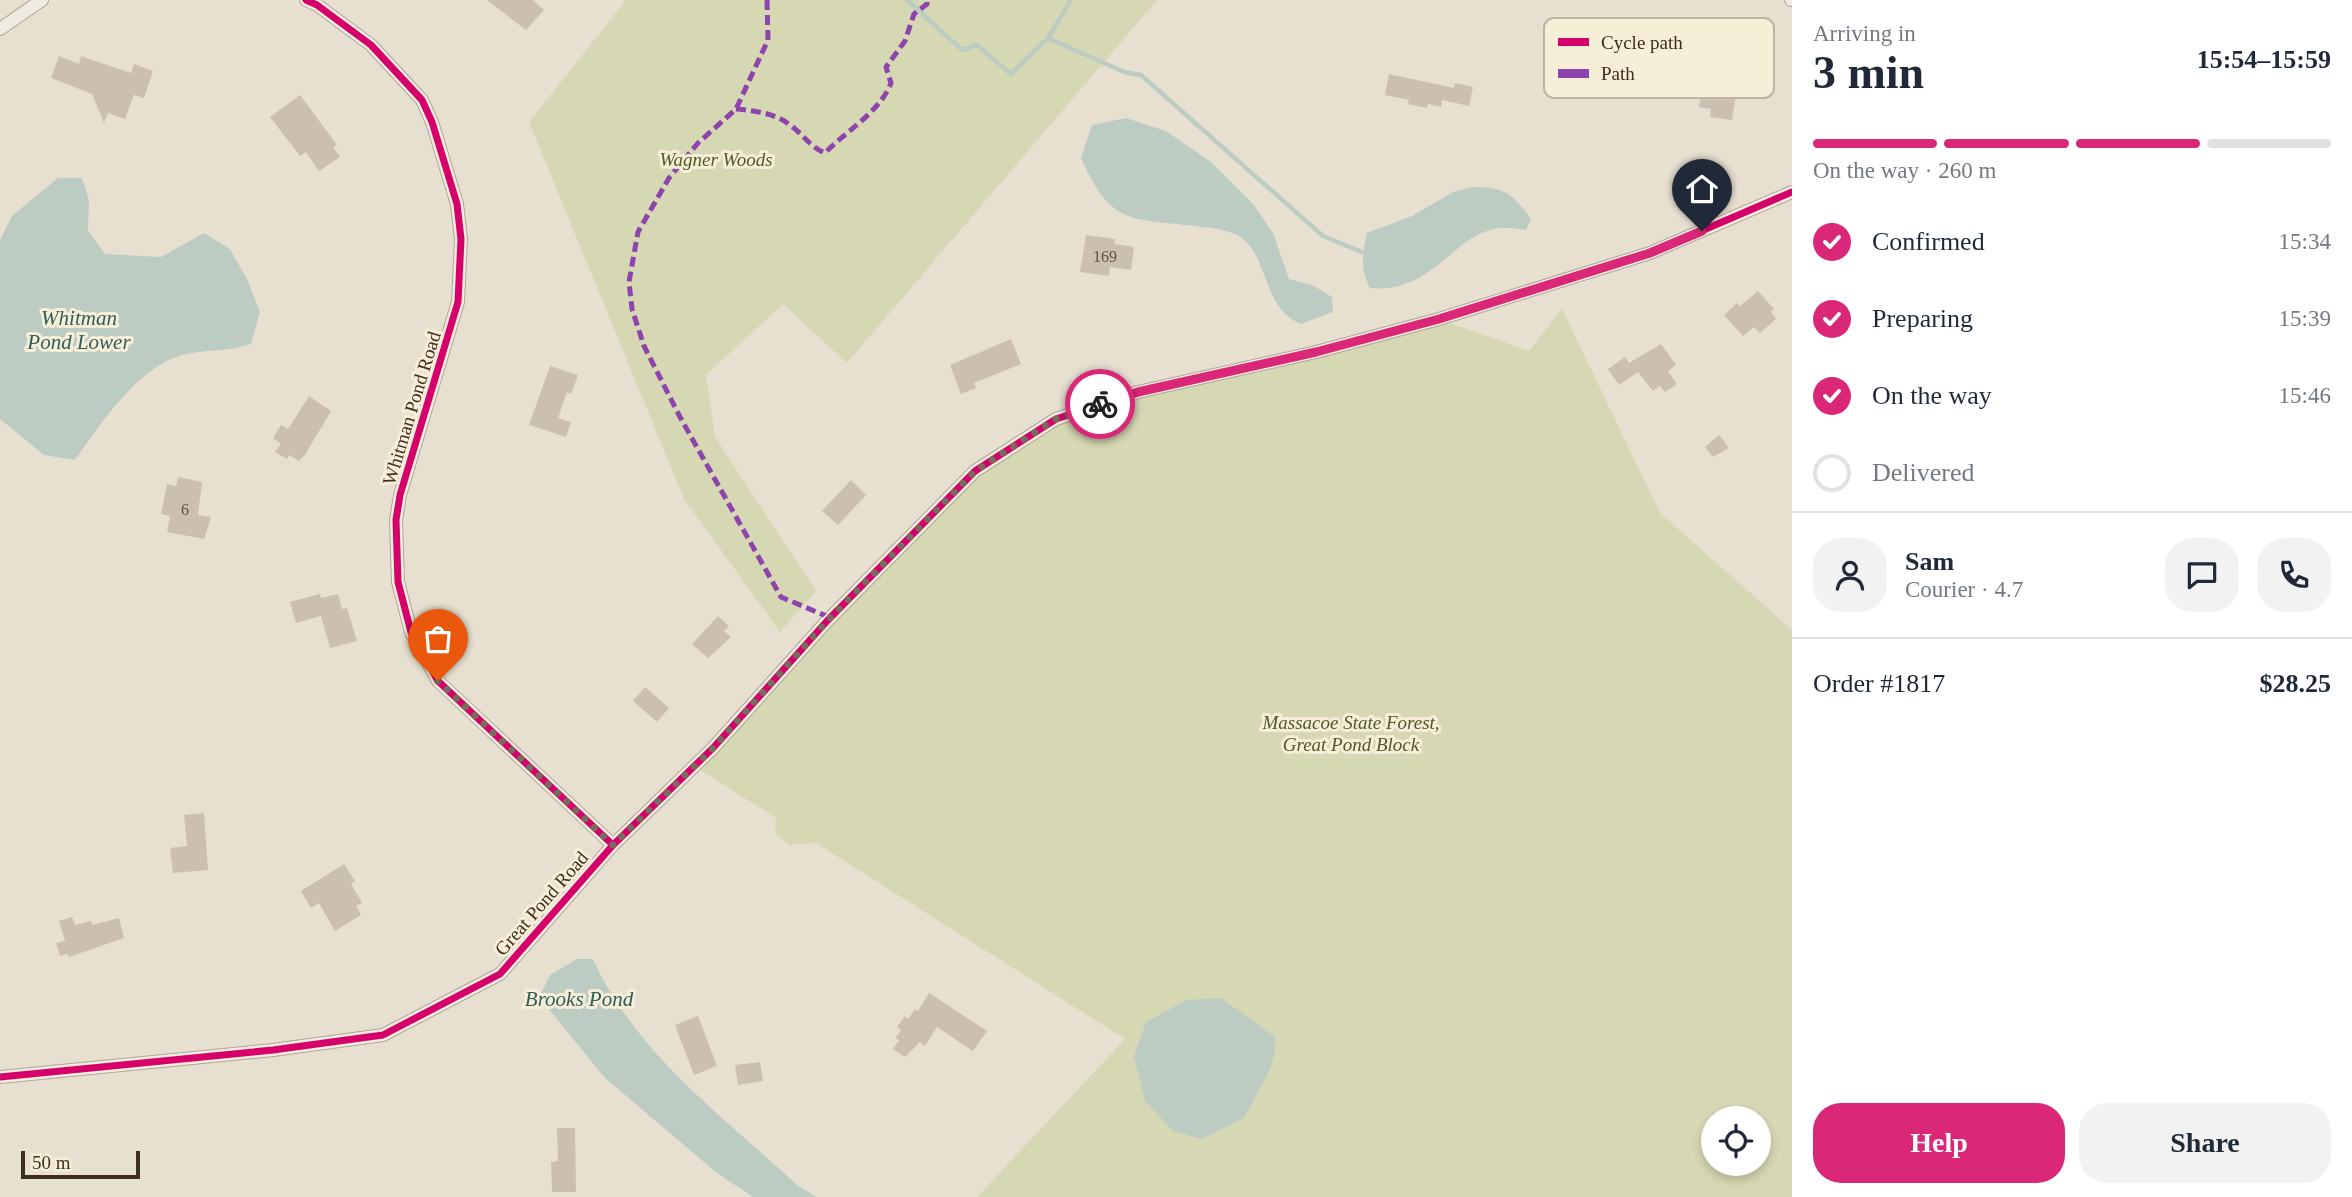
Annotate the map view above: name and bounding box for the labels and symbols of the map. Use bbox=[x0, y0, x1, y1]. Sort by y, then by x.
legend bbox=[1544, 18, 1774, 98]
text: Cycle path bbox=[1601, 32, 1683, 53]
text: Path bbox=[1601, 63, 1635, 84]
park label: Wagner Woods bbox=[659, 149, 773, 170]
pin bbox=[1672, 159, 1732, 231]
house number: 169 bbox=[1093, 248, 1117, 265]
water label: Whitman Pond Lower bbox=[26, 306, 131, 354]
street label: Whitman Pond Road bbox=[378, 328, 445, 487]
courier bbox=[1065, 369, 1135, 439]
house number: 6 bbox=[181, 501, 189, 518]
pin bbox=[408, 609, 468, 681]
park label: Massacoe State Forest, Great Pond Block bbox=[1261, 712, 1440, 755]
street label: Great Pond Road bbox=[491, 847, 593, 960]
water label: Brooks Pond bbox=[525, 987, 634, 1011]
scale bar bbox=[21, 1148, 140, 1180]

